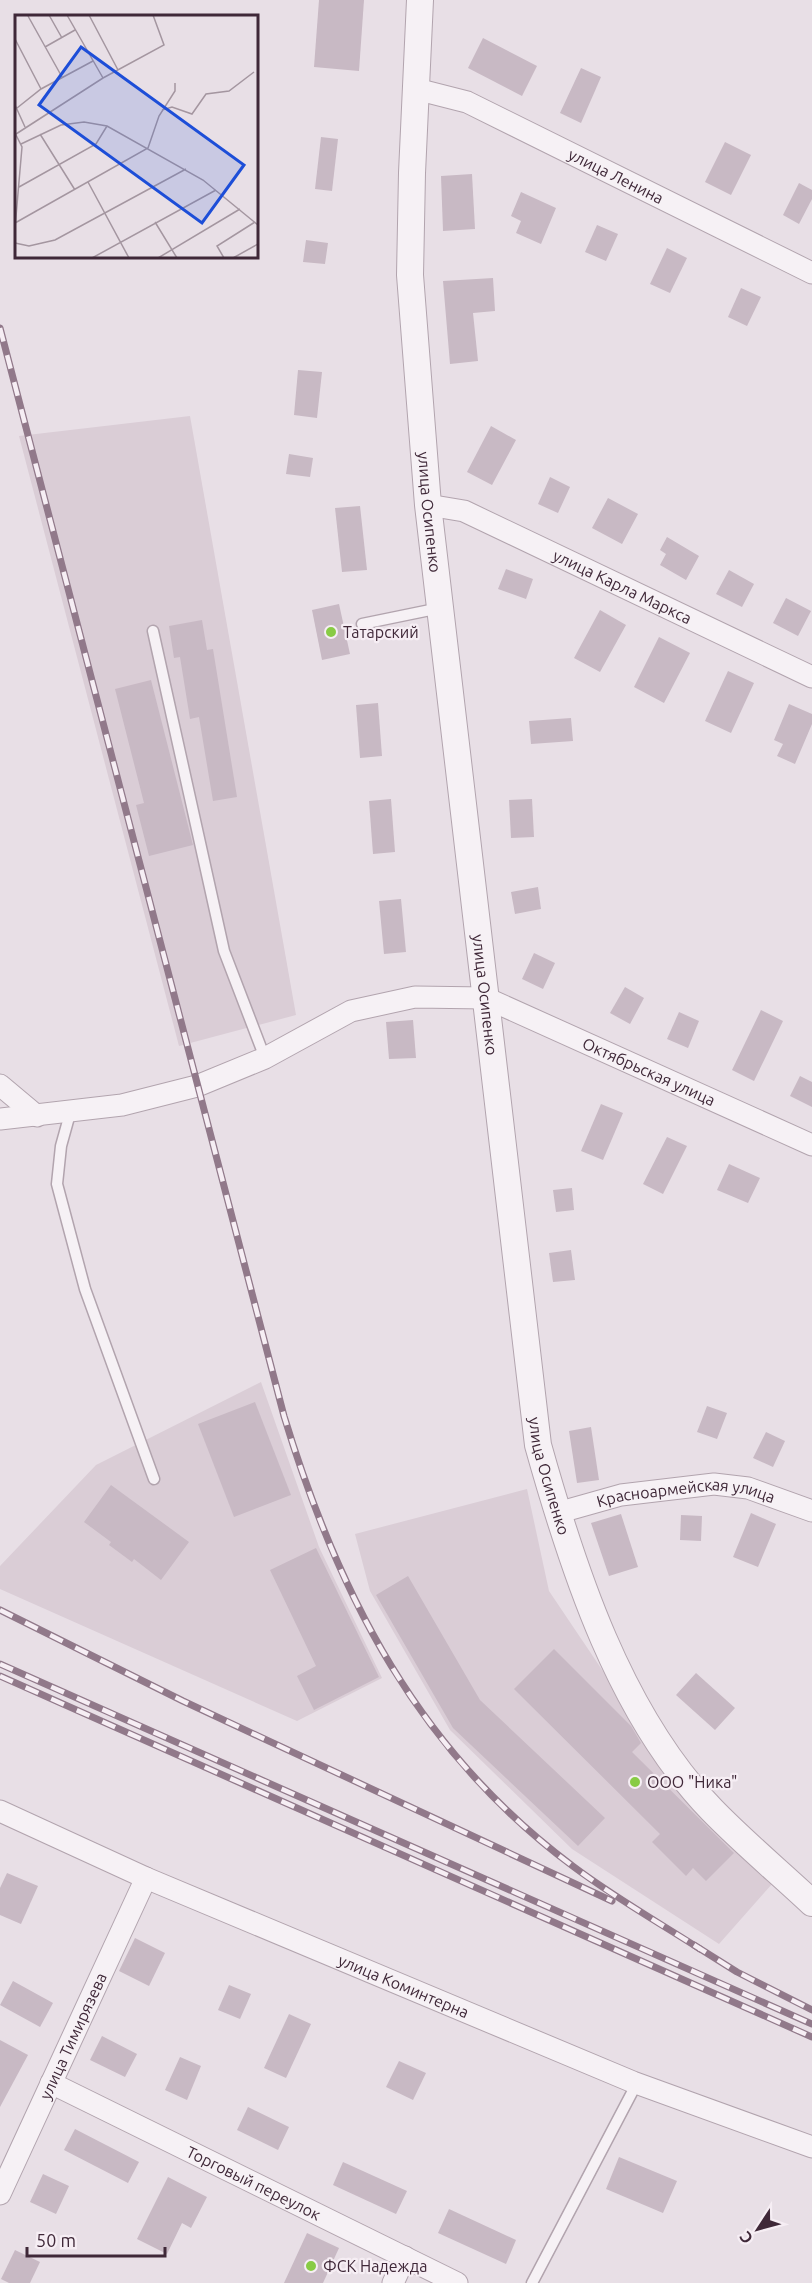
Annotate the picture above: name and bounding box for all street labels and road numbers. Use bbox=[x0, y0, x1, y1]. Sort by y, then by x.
street label: улица Ленина bbox=[566, 145, 667, 207]
street label: улица Осипенко bbox=[415, 451, 445, 573]
street label: улица Карла Маркса bbox=[550, 546, 695, 627]
street label: улица Осипенко bbox=[469, 933, 501, 1056]
street label: Октябрьская улица bbox=[580, 1034, 718, 1109]
street label: улица Осипенко bbox=[526, 1416, 573, 1537]
street label: Красноармейская улица bbox=[594, 1475, 778, 1510]
street label: улица Коминтерна bbox=[336, 1951, 472, 2021]
street label: улица Тимирязева bbox=[36, 1970, 110, 2102]
street label: Торговый переулок bbox=[184, 2142, 324, 2223]

